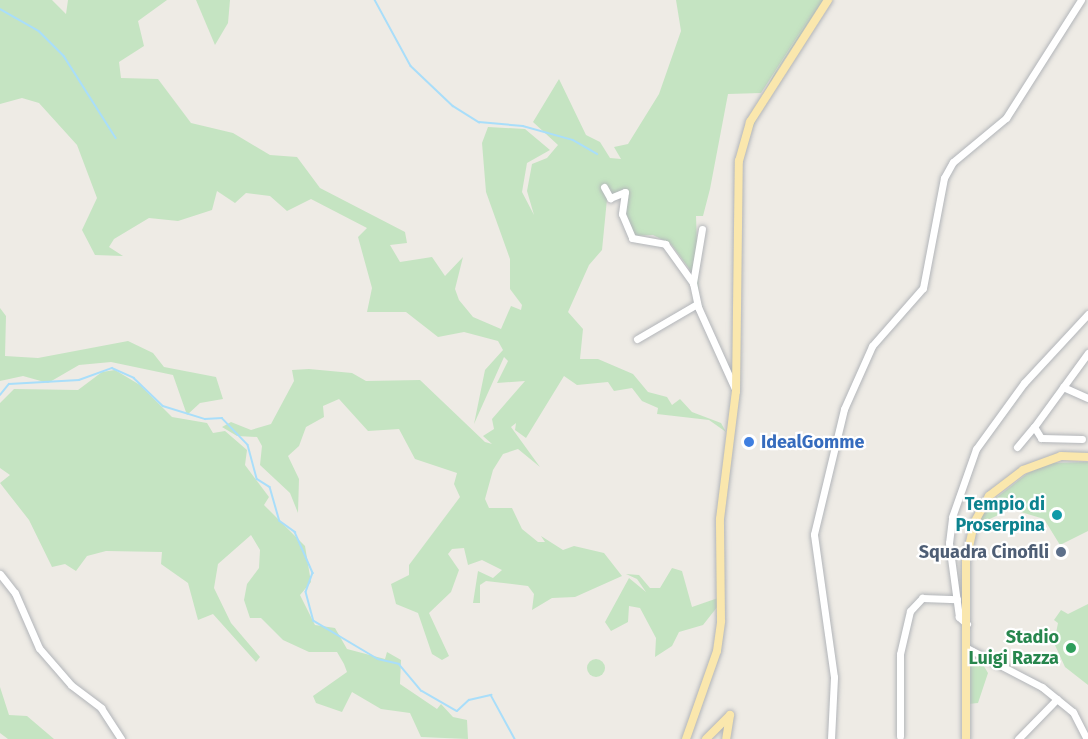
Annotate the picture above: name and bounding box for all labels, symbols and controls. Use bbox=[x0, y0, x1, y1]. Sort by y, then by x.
place label: IdealGomme bbox=[761, 431, 864, 453]
marker: IdealGomme bbox=[742, 435, 756, 449]
place label: Tempio di Proserpina bbox=[955, 494, 1045, 536]
marker: Tempio di Proserpina bbox=[1050, 508, 1064, 522]
place label: Squadra Cinofili bbox=[919, 541, 1049, 563]
marker: Squadra Cinofili bbox=[1054, 545, 1068, 559]
place label: Stadio Luigi Razza bbox=[968, 627, 1059, 670]
marker: Stadio Luigi Razza bbox=[1064, 641, 1078, 655]

